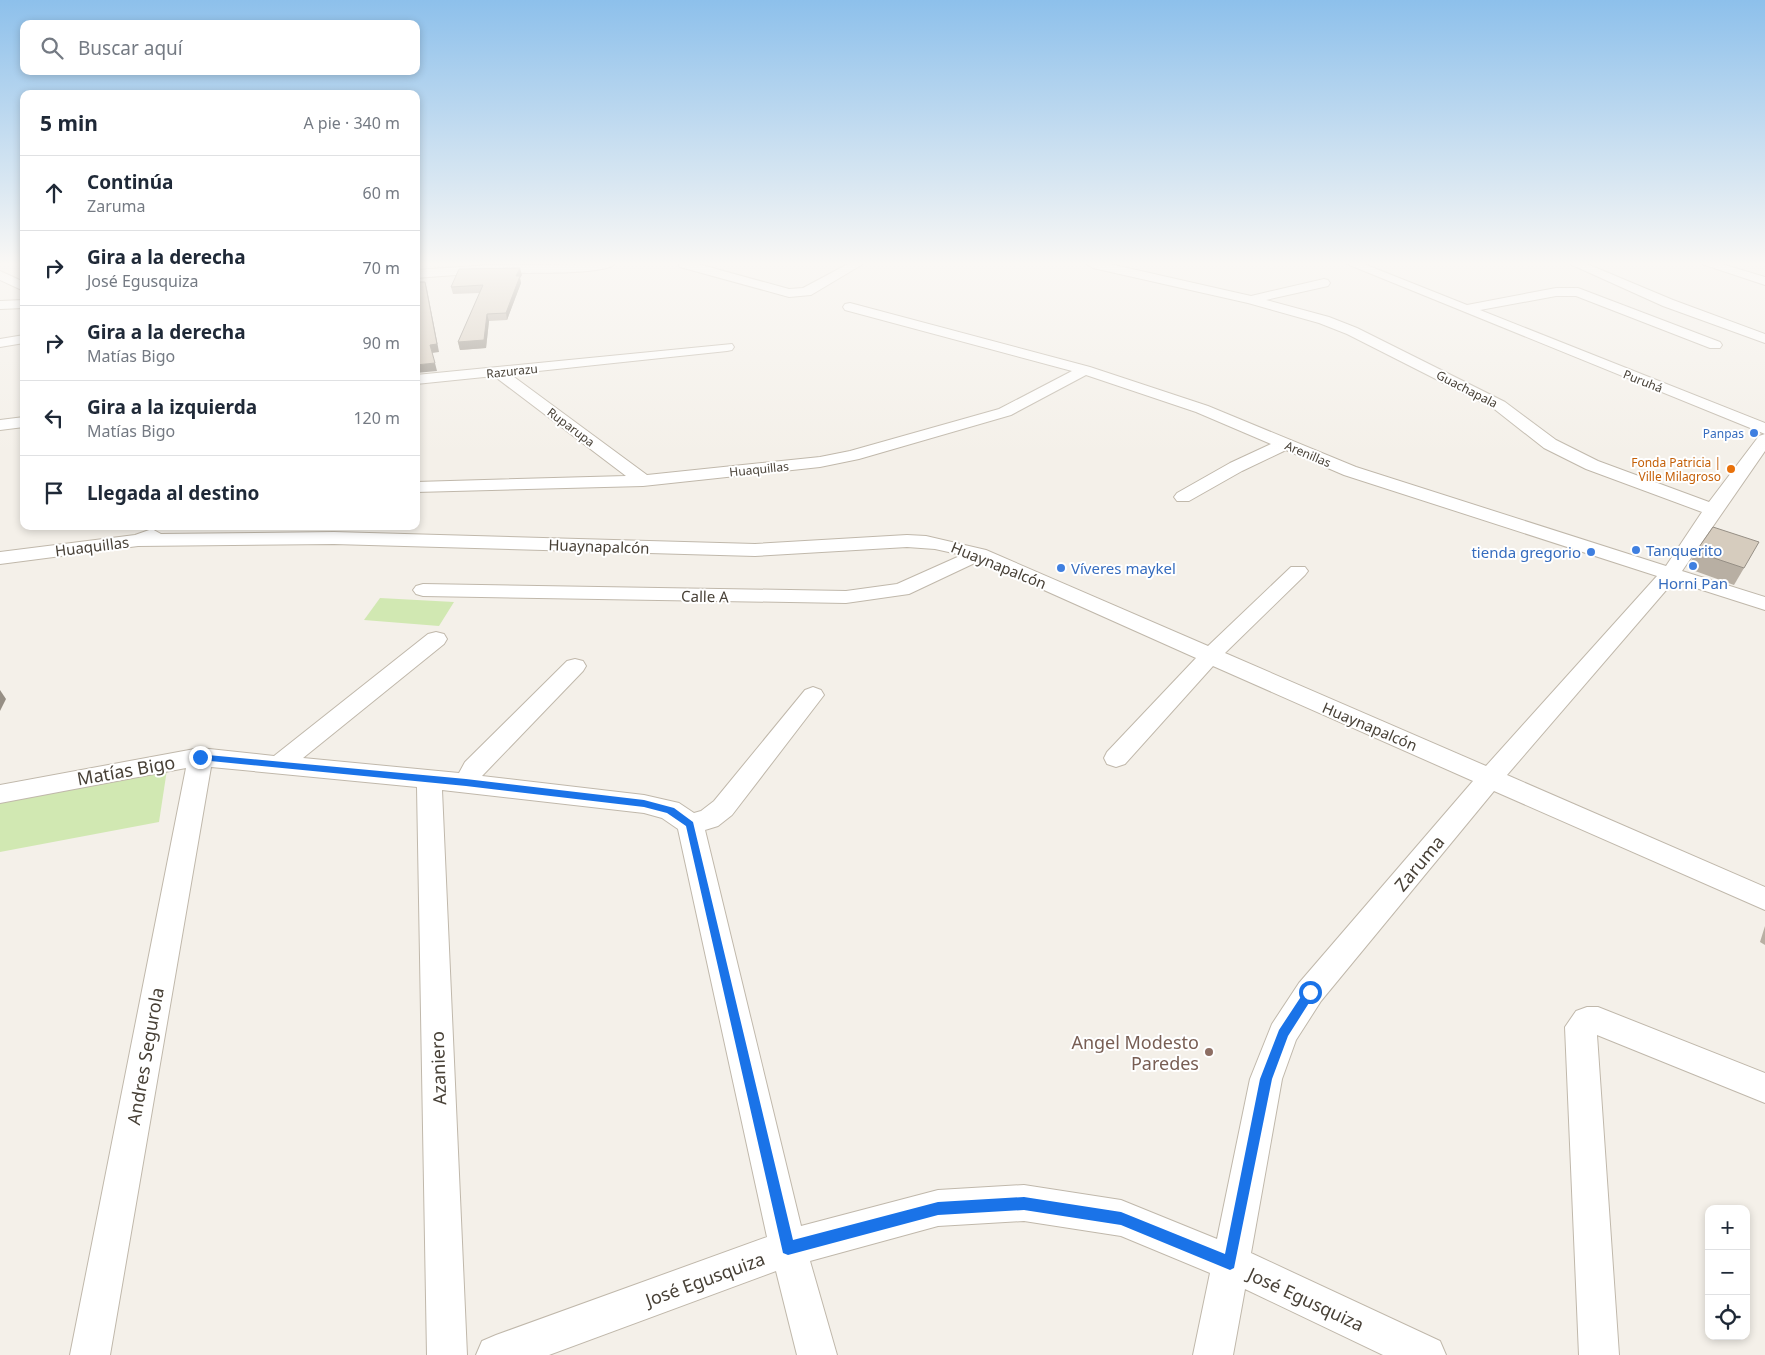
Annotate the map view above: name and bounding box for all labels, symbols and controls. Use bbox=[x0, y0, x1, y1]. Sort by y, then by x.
search box bbox=[20, 20, 420, 75]
icon: search bbox=[38, 34, 66, 62]
text: Buscar aquí bbox=[78, 35, 183, 61]
text: 5 min bbox=[40, 109, 98, 137]
text: A pie · 340 m bbox=[303, 112, 400, 134]
text: Continúa bbox=[87, 169, 173, 195]
icon: ahead bbox=[40, 179, 68, 207]
text: 60 m bbox=[363, 182, 400, 204]
text: Zaruma bbox=[87, 195, 146, 217]
text: Gira a la derecha bbox=[87, 244, 246, 270]
icon: right bbox=[40, 254, 68, 282]
text: 70 m bbox=[363, 257, 400, 279]
text: José Egusquiza bbox=[87, 270, 199, 292]
text: Gira a la derecha bbox=[87, 319, 246, 345]
icon: right bbox=[40, 329, 68, 357]
text: 90 m bbox=[363, 332, 400, 354]
text: Matías Bigo bbox=[87, 345, 175, 367]
street label: Razurazu bbox=[485, 360, 539, 382]
street label: Puruhá bbox=[1621, 365, 1665, 397]
street label: Guachapala bbox=[1433, 366, 1501, 412]
text: Gira a la izquierda bbox=[87, 394, 257, 420]
icon: left bbox=[40, 404, 68, 432]
street label: Ruparupa bbox=[544, 404, 598, 450]
text: 120 m bbox=[353, 407, 400, 429]
text: Matías Bigo bbox=[87, 420, 175, 442]
place label: Panpas bbox=[1703, 425, 1744, 442]
marker: Panpas bbox=[1748, 427, 1760, 439]
street label: Arenillas bbox=[1282, 437, 1334, 471]
place label: Fonda Patricia | Ville Milagroso bbox=[1631, 454, 1721, 485]
street label: Huaquillas bbox=[728, 457, 790, 481]
marker: Fonda Patricia | Ville Milagroso bbox=[1725, 463, 1737, 475]
icon: arrive bbox=[40, 479, 68, 507]
text: Llegada al destino bbox=[87, 480, 259, 506]
street label: Huaquillas bbox=[54, 532, 130, 560]
street label: Huaynapalcón bbox=[548, 534, 650, 558]
street label: Huaynapalcón bbox=[948, 537, 1050, 593]
place label: Tanquerito bbox=[1646, 540, 1722, 560]
place label: tienda gregorio bbox=[1471, 542, 1581, 562]
marker: Tanquerito bbox=[1630, 544, 1642, 556]
marker: tienda gregorio bbox=[1585, 546, 1597, 558]
place label: Víveres maykel bbox=[1071, 558, 1176, 578]
marker: Horni Pan bbox=[1687, 560, 1699, 572]
marker: Víveres maykel bbox=[1055, 562, 1067, 574]
place label: Horni Pan bbox=[1658, 573, 1728, 593]
street label: Calle A bbox=[681, 586, 729, 606]
street label: Huaynapalcón bbox=[1320, 697, 1420, 755]
route end bbox=[189, 746, 212, 769]
street label: Matías Bigo bbox=[75, 750, 177, 790]
street label: Zaruma bbox=[1389, 830, 1449, 896]
route start bbox=[1299, 981, 1322, 1004]
street label: Andres Segurola bbox=[121, 985, 169, 1127]
place label: Angel Modesto Paredes bbox=[1071, 1030, 1199, 1075]
street label: Azaniero bbox=[425, 1031, 451, 1105]
marker: Angel Modesto Paredes bbox=[1203, 1046, 1215, 1058]
map controls bbox=[1705, 1205, 1750, 1340]
button: + bbox=[1705, 1205, 1750, 1250]
street label: José Egusquiza bbox=[640, 1246, 768, 1312]
button: − bbox=[1705, 1250, 1750, 1295]
street label: José Egusquiza bbox=[1242, 1261, 1368, 1336]
button: locate bbox=[1705, 1295, 1750, 1340]

